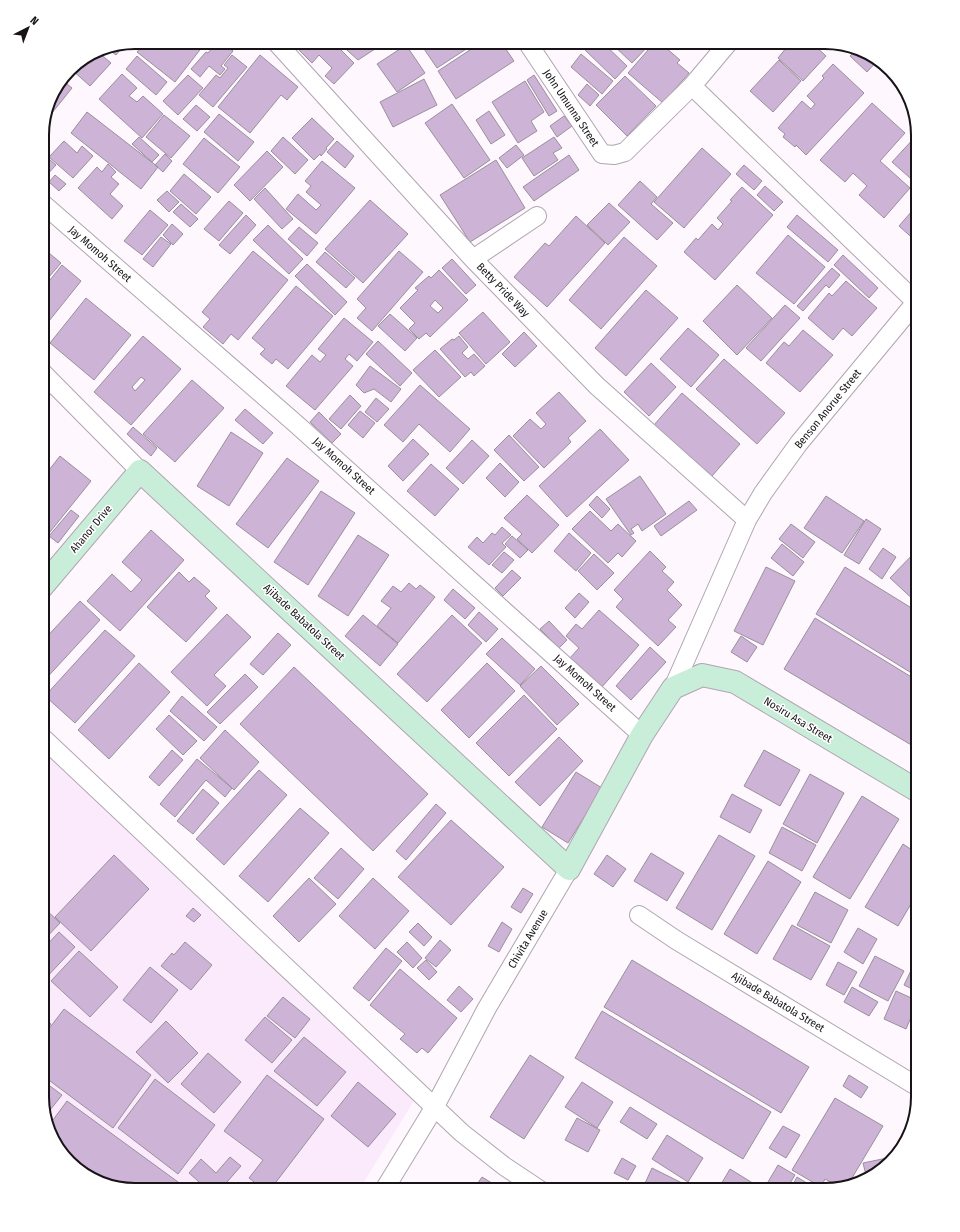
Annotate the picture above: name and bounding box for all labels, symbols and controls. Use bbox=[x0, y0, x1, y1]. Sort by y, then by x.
north arrow bbox=[8, 8, 48, 48]
text: N bbox=[28, 14, 41, 28]
street label: John Umunna Street bbox=[540, 67, 602, 149]
street label: Jay Momoh Street bbox=[66, 223, 134, 285]
street label: Betty Pride Way bbox=[474, 260, 532, 320]
street label: Benson Anorue Street bbox=[792, 366, 864, 451]
street label: Jay Momoh Street bbox=[310, 435, 378, 498]
street label: Ahanor Drive bbox=[67, 502, 115, 556]
street label: Ajibade Babatola Street bbox=[261, 581, 347, 663]
street label: Jay Momoh Street bbox=[551, 652, 619, 715]
street label: Nosiru Asa Street bbox=[761, 694, 835, 746]
street label: Chivita Avenue bbox=[505, 907, 551, 971]
street label: Ajibade Babatola Street bbox=[729, 969, 827, 1035]

